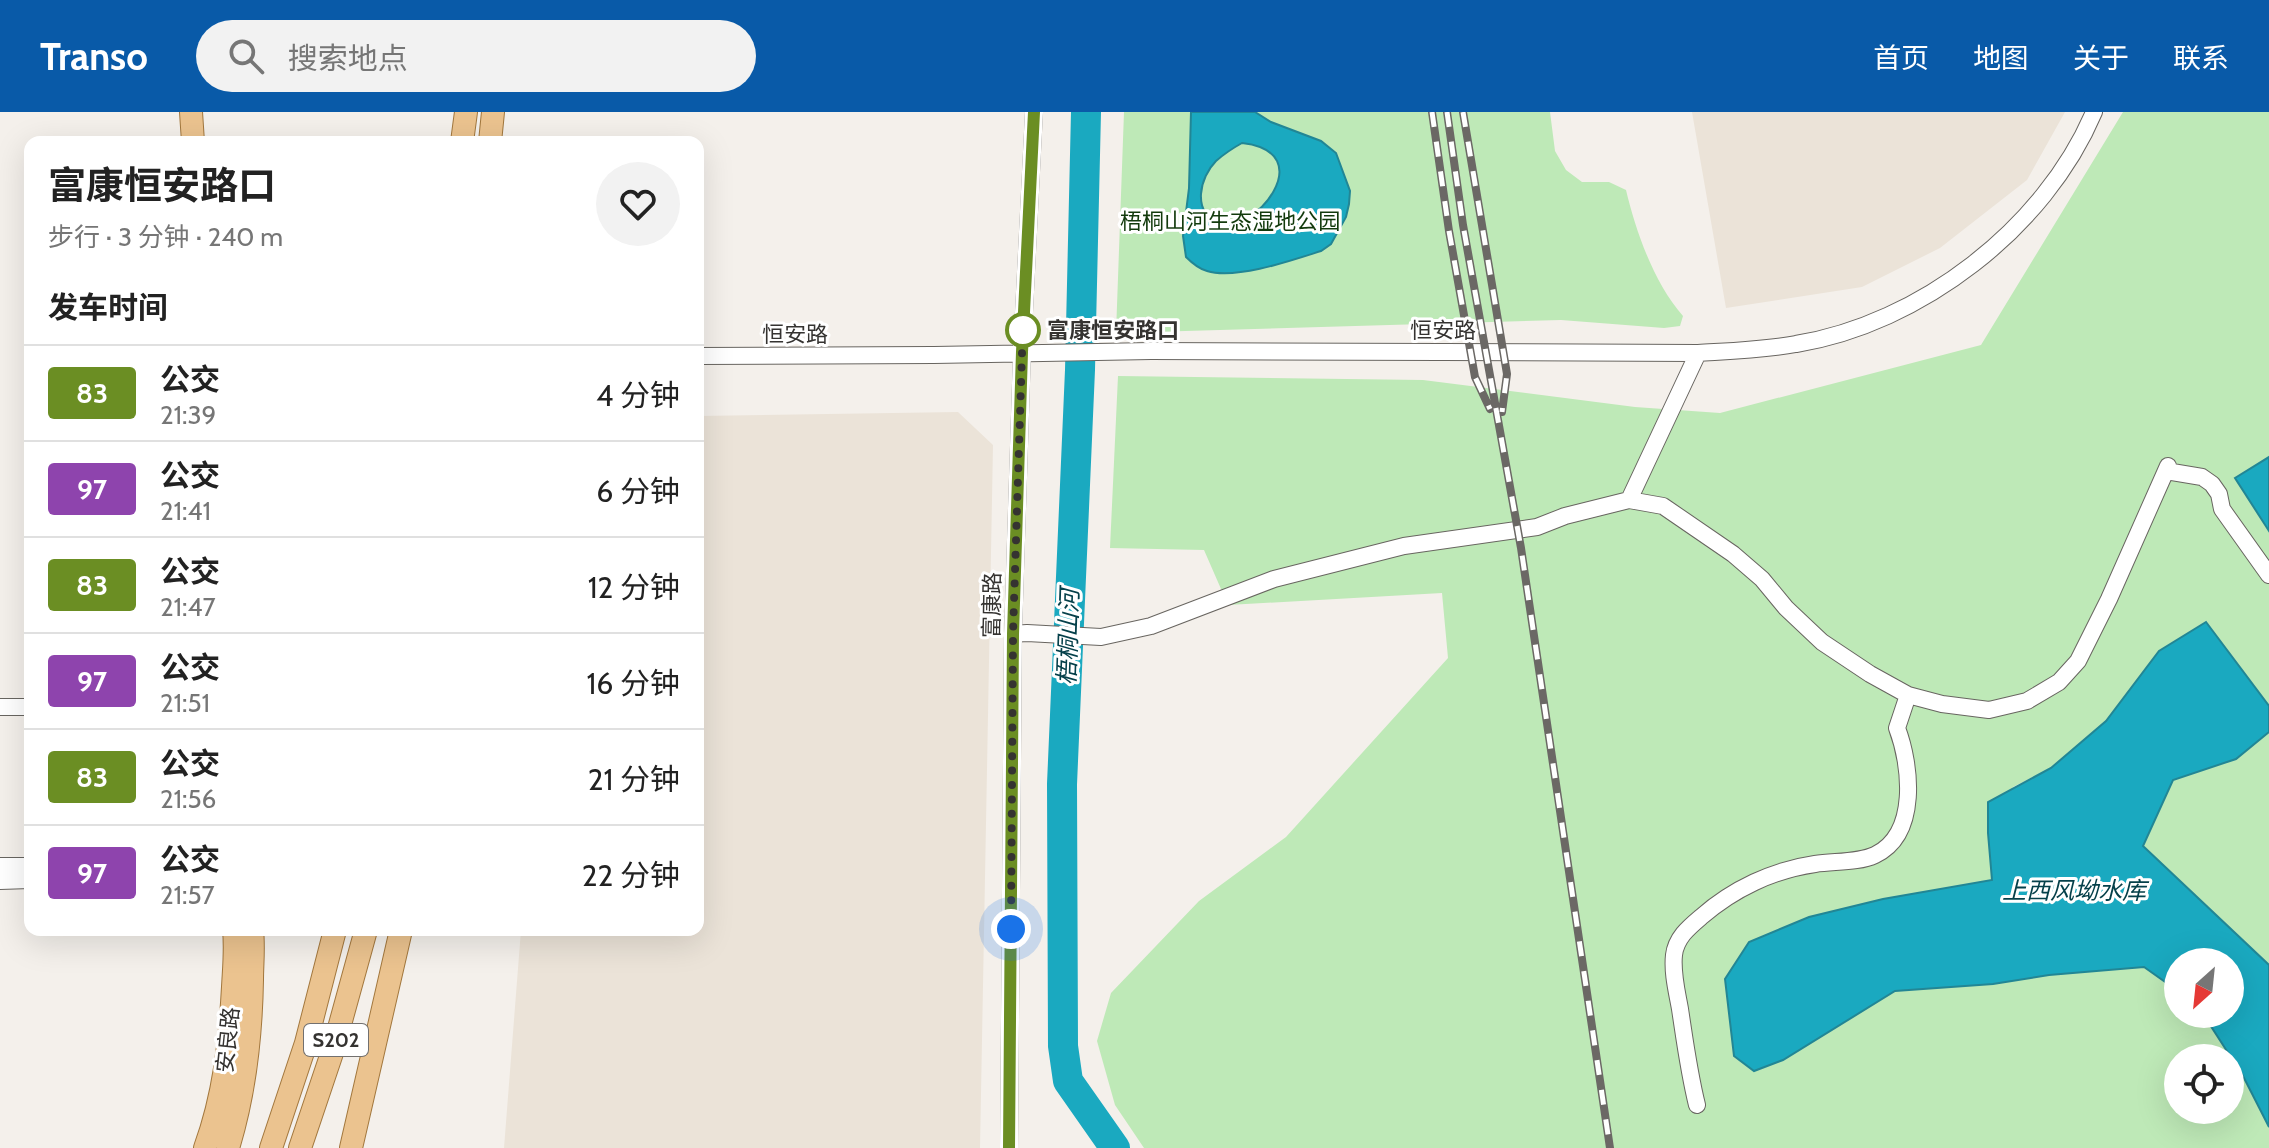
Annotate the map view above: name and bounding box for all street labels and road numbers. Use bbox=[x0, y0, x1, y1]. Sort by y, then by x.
street label: 恒安路 bbox=[1410, 317, 1476, 344]
street label: 恒安路 bbox=[762, 321, 828, 348]
street label: 富康路 bbox=[978, 572, 1006, 638]
street label: 安良路 bbox=[211, 1006, 245, 1074]
road number: S202 bbox=[304, 1024, 368, 1056]

